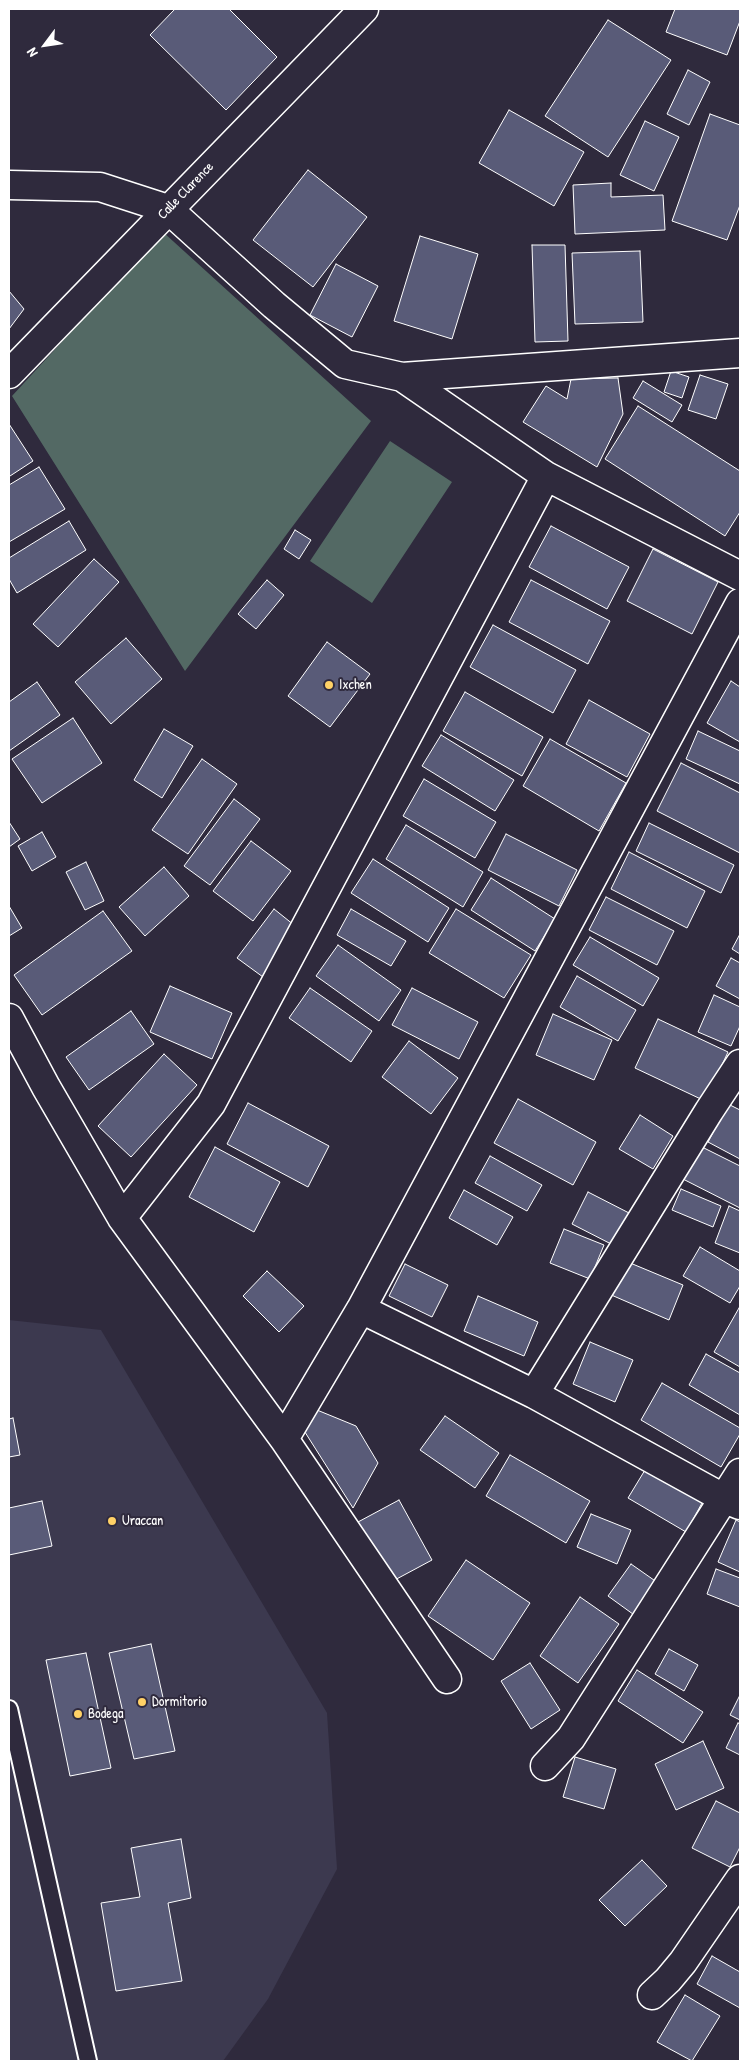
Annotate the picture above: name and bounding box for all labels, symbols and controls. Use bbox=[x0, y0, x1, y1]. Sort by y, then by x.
north arrow bbox=[20, 20, 70, 70]
text: N bbox=[22, 45, 42, 61]
street label: Calle Clarence bbox=[155, 159, 217, 223]
place label: Ixchen bbox=[339, 677, 372, 693]
marker: Ixchen bbox=[323, 679, 335, 691]
place label: Uraccan bbox=[122, 1513, 163, 1529]
marker: Uraccan bbox=[106, 1515, 118, 1527]
place label: Dormitorio bbox=[152, 1694, 207, 1710]
marker: Dormitorio bbox=[136, 1696, 148, 1708]
place label: Bodega bbox=[88, 1706, 123, 1722]
marker: Bodega bbox=[72, 1708, 84, 1720]

